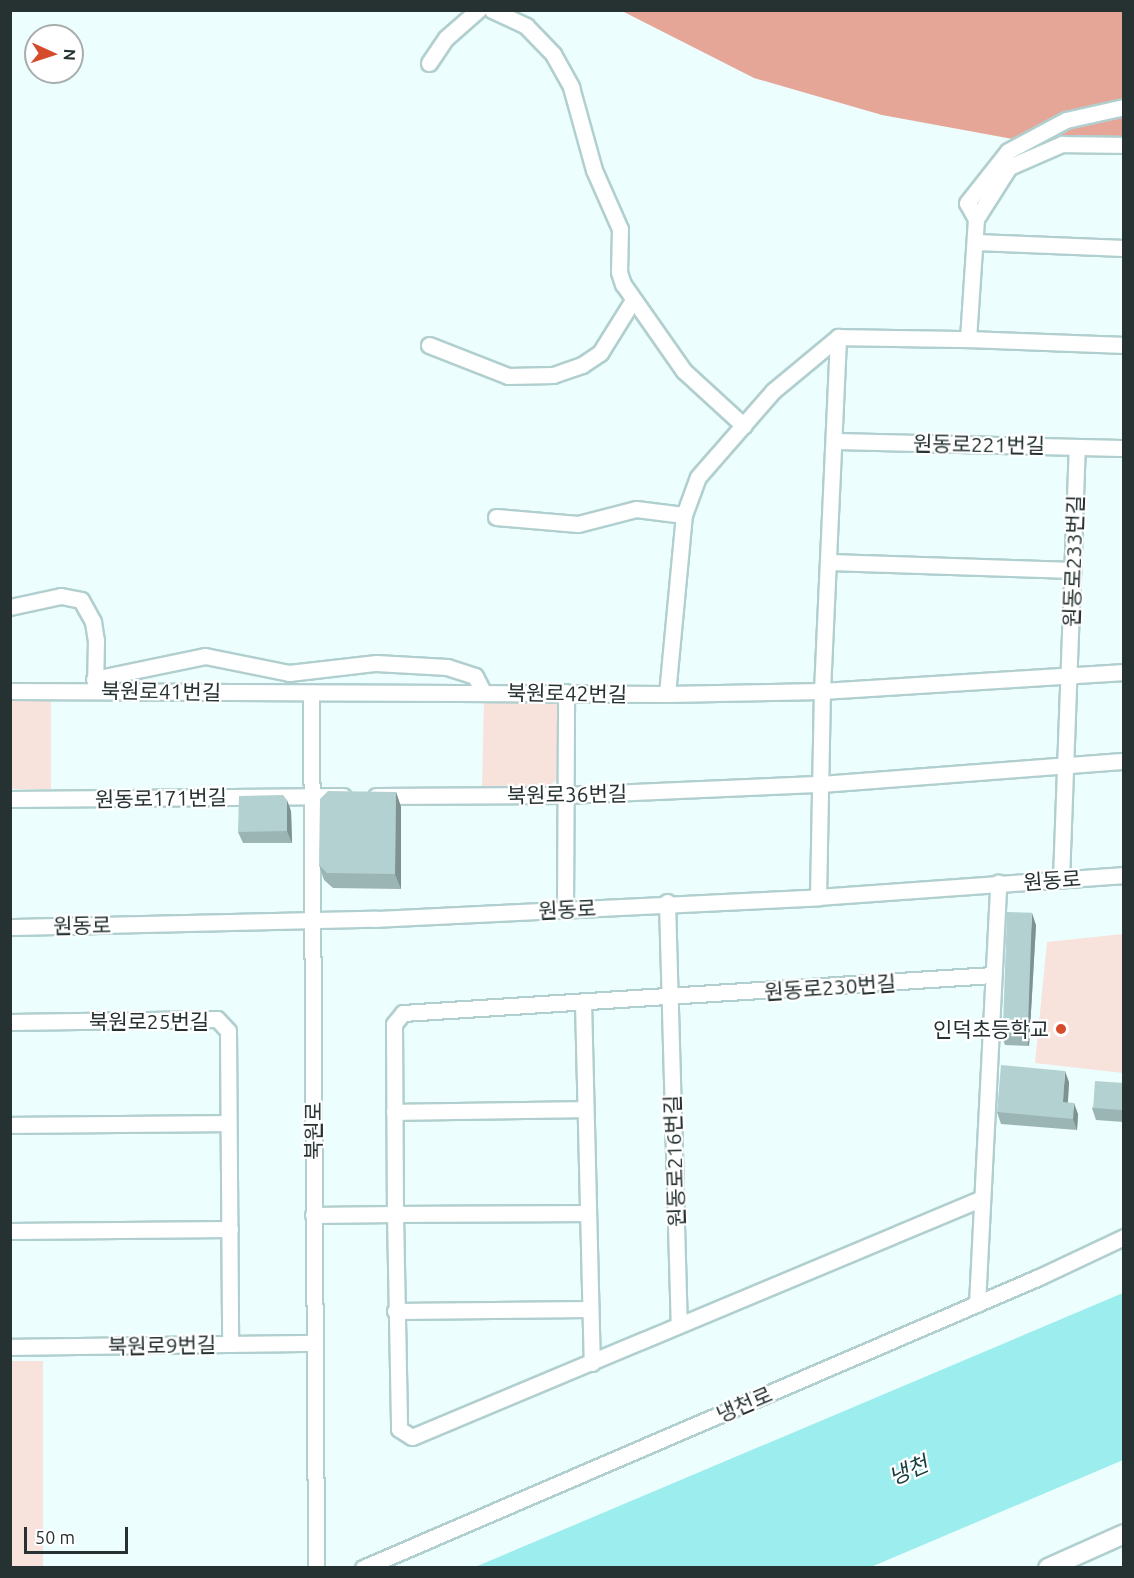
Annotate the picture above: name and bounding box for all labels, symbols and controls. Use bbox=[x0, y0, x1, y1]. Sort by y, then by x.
north arrow bbox=[24, 24, 84, 84]
text: N bbox=[61, 48, 79, 61]
street label: 원동로221번길 bbox=[913, 430, 1045, 458]
street label: 원동로233번길 bbox=[1058, 495, 1088, 627]
street label: 북원로41번길 bbox=[101, 677, 221, 705]
street label: 북원로42번길 bbox=[507, 679, 627, 707]
street label: 북원로36번길 bbox=[507, 780, 627, 808]
street label: 원동로171번길 bbox=[95, 784, 227, 812]
street label: 원동로 bbox=[1022, 865, 1082, 895]
street label: 원동로 bbox=[537, 895, 597, 923]
street label: 원동로 bbox=[53, 912, 111, 938]
street label: 원동로230번길 bbox=[763, 970, 897, 1004]
street label: 북원로25번길 bbox=[89, 1008, 209, 1034]
place label: 인덕초등학교 bbox=[933, 1016, 1049, 1042]
marker: 인덕초등학교 bbox=[1054, 1022, 1068, 1036]
street label: 원동로216번길 bbox=[659, 1095, 689, 1227]
street label: 북원로 bbox=[300, 1102, 326, 1160]
street label: 북원로9번길 bbox=[108, 1331, 216, 1359]
street label: 냉천로 bbox=[712, 1381, 776, 1427]
water label: 냉천 bbox=[884, 1450, 932, 1490]
scale bar bbox=[27, 1515, 130, 1553]
text: 50 m bbox=[35, 1527, 75, 1547]

